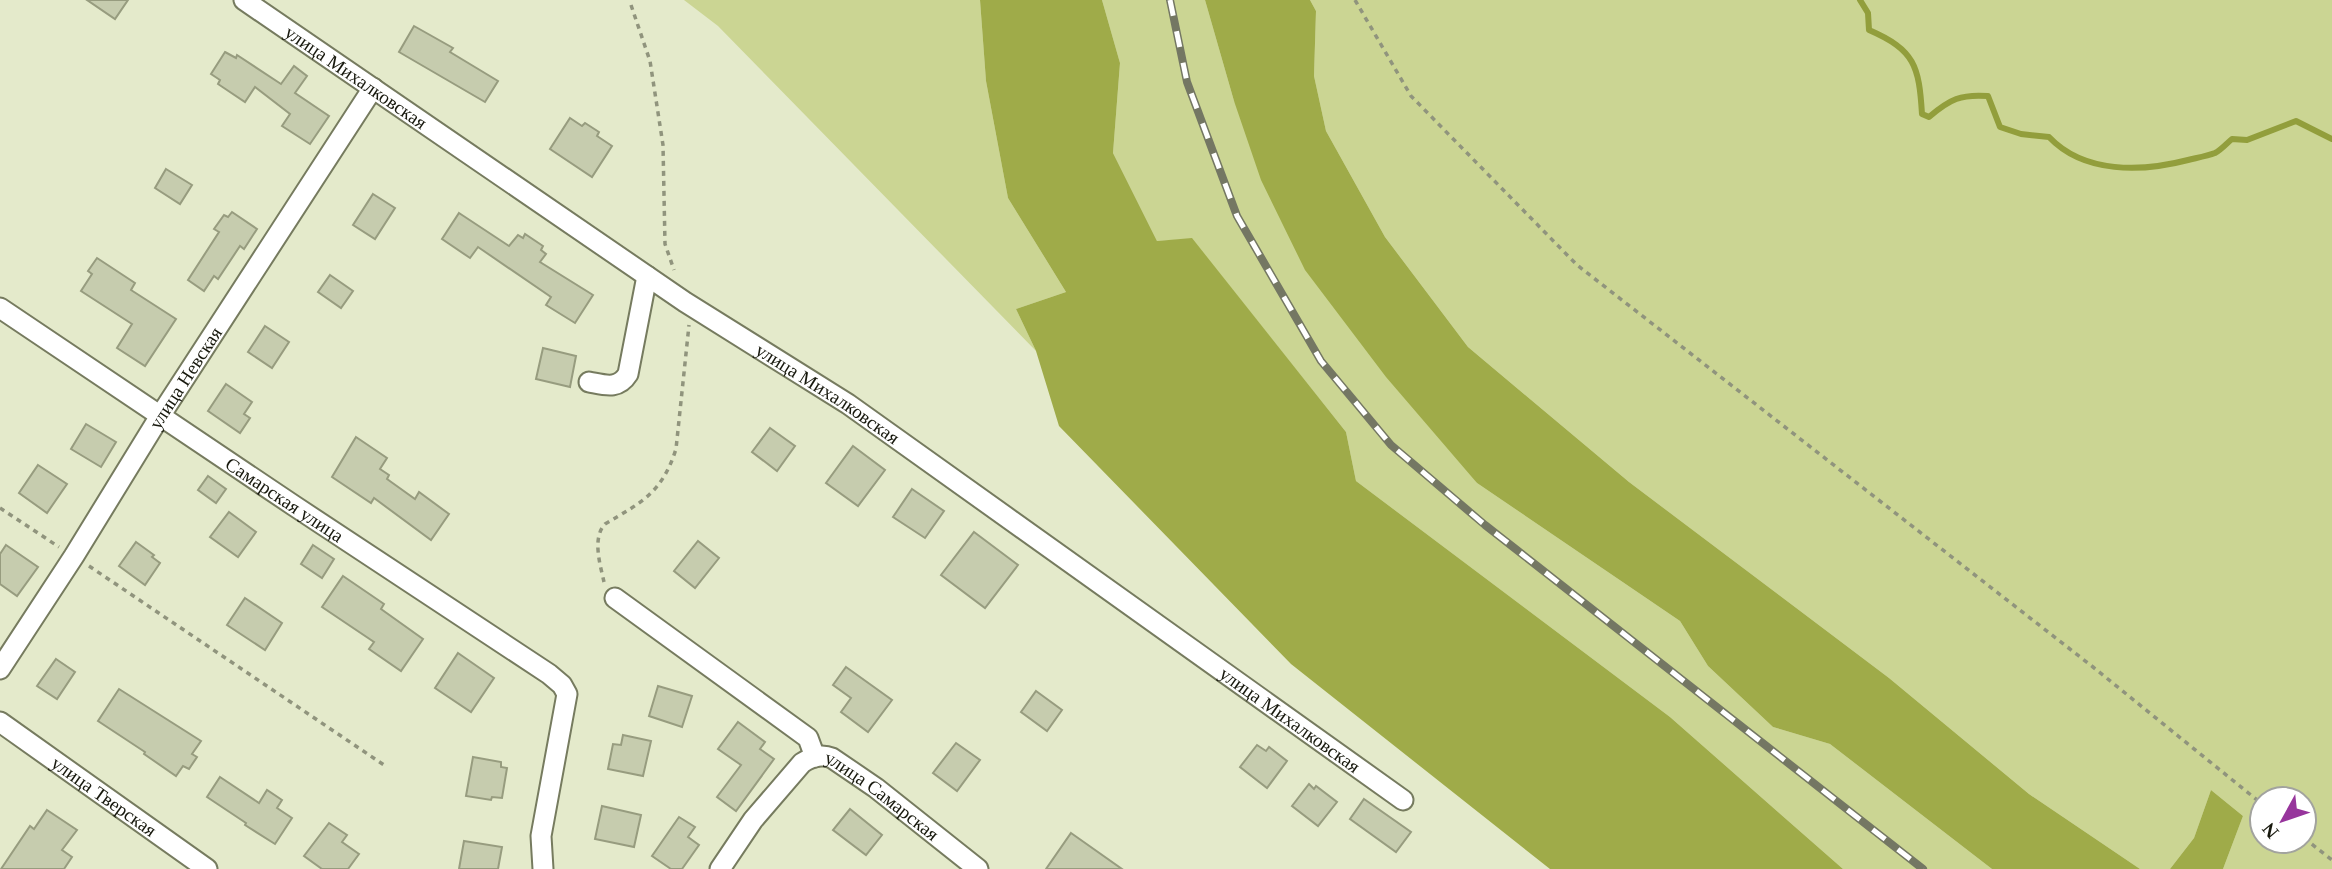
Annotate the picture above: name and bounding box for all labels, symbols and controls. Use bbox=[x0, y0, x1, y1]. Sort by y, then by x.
street label: улица Михалковская bbox=[281, 21, 431, 133]
street label: улица Невская bbox=[144, 323, 226, 433]
street label: улица Михалковская bbox=[752, 339, 904, 448]
street label: Самарская улица bbox=[222, 452, 348, 546]
street label: улица Михалковская bbox=[1216, 662, 1365, 777]
street label: улица Самарская bbox=[823, 746, 943, 845]
street label: улица Тверская bbox=[48, 752, 161, 841]
north arrow bbox=[2248, 785, 2318, 855]
text: N bbox=[2258, 818, 2283, 843]

